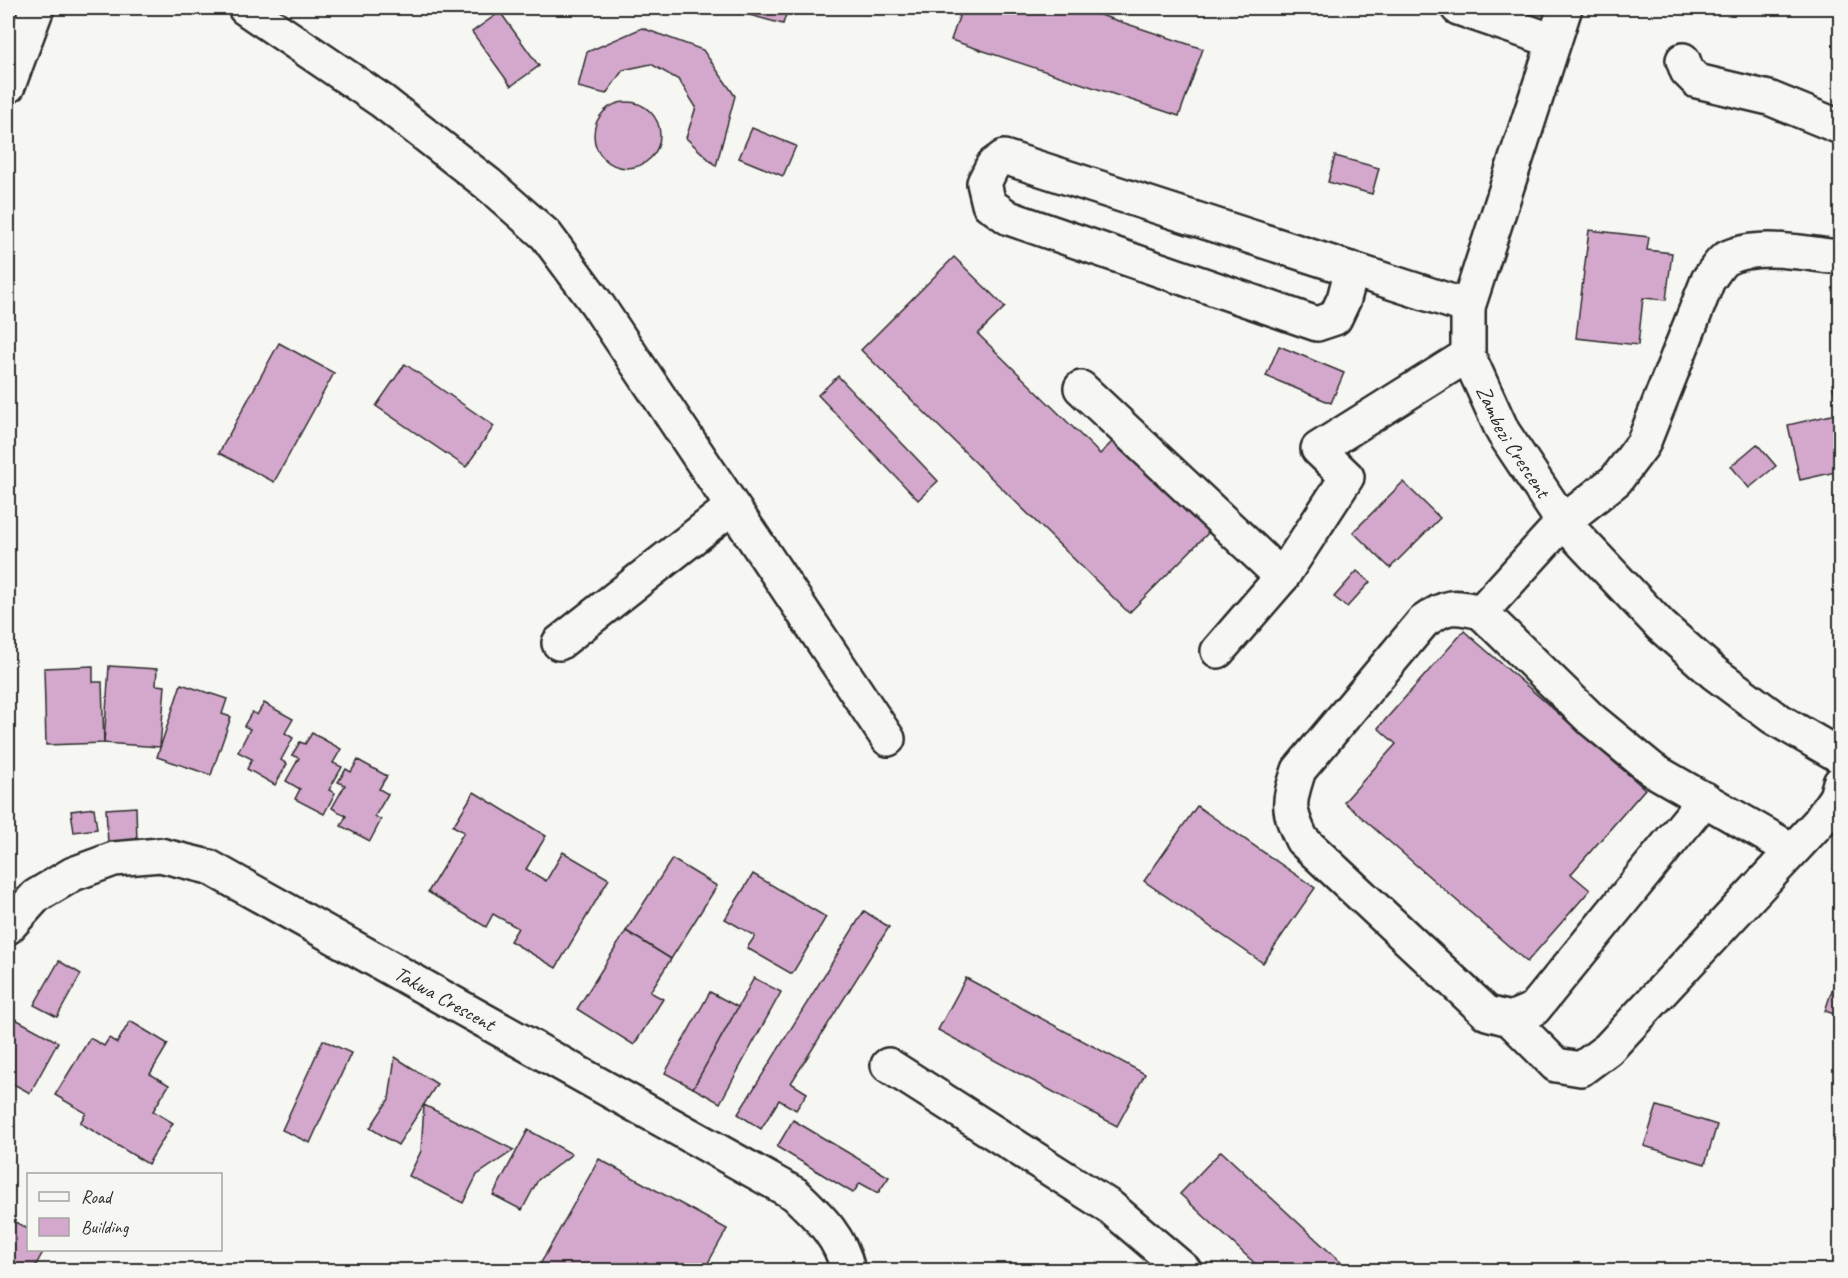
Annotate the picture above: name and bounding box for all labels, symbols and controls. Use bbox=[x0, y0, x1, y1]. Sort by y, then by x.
street label: Zambezi Crescent bbox=[1471, 381, 1557, 504]
street label: Takwa Crescent bbox=[390, 960, 501, 1038]
legend bbox=[27, 1173, 222, 1251]
text: Road bbox=[81, 1186, 114, 1208]
text: Building bbox=[81, 1216, 130, 1238]

